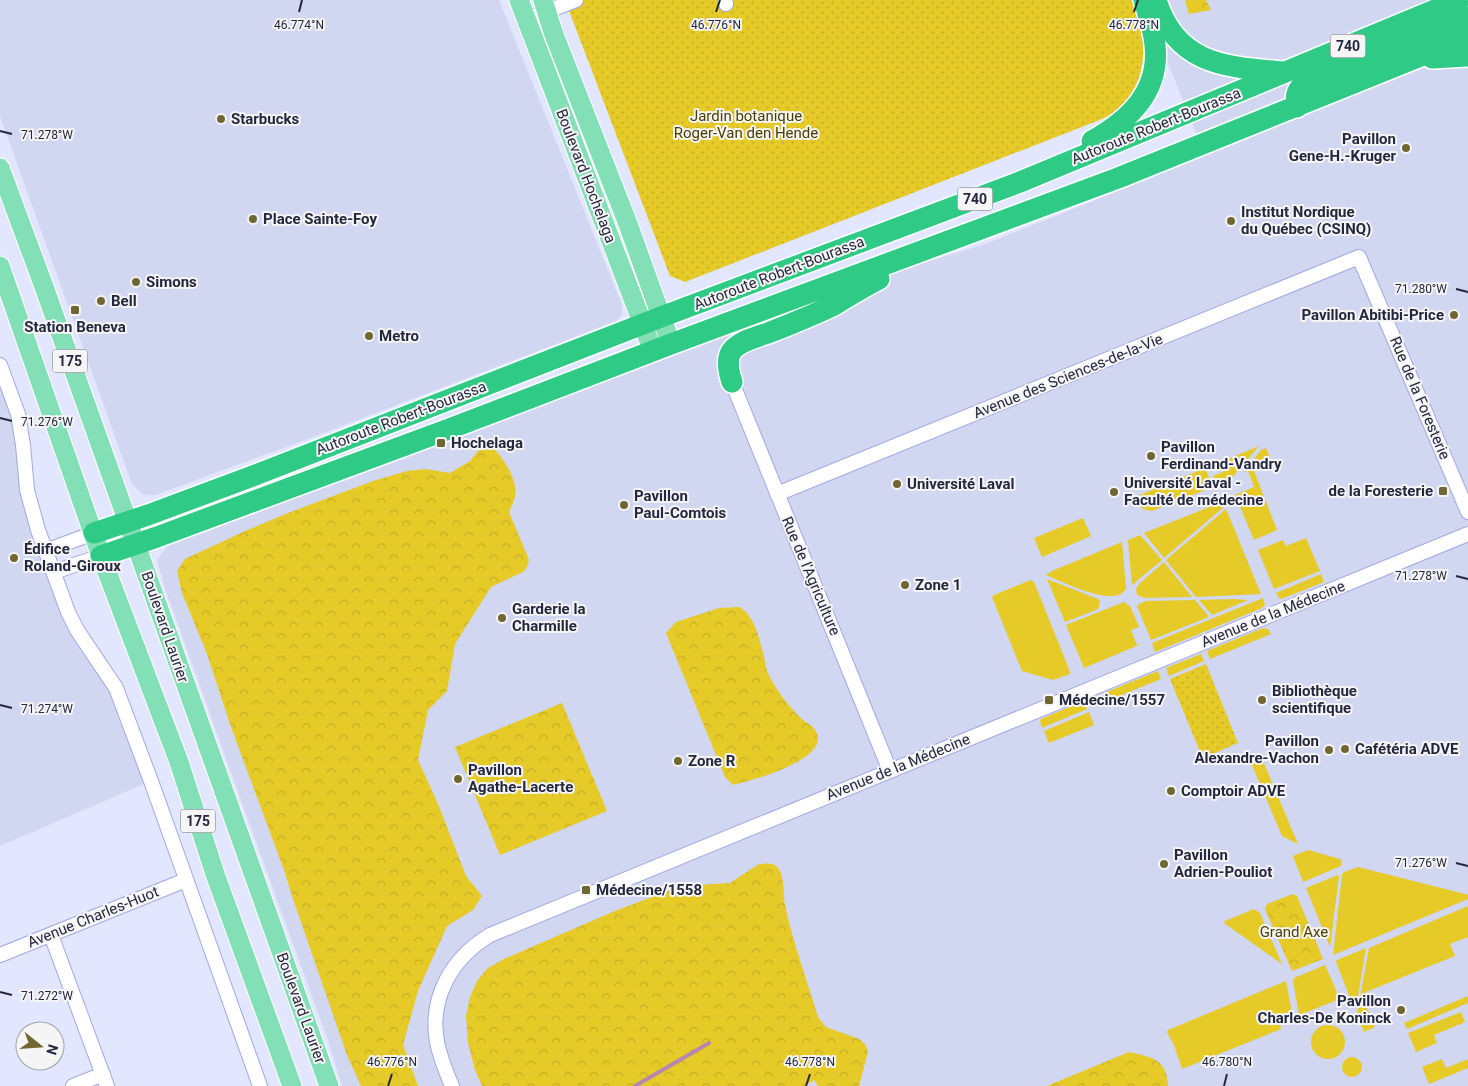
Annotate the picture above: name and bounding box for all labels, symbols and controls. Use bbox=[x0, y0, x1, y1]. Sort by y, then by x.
text: 46.774°N bbox=[274, 18, 324, 32]
text: 46.776°N bbox=[691, 18, 741, 32]
text: 46.778°N bbox=[1109, 18, 1159, 32]
road number: 740 bbox=[1330, 34, 1366, 58]
street label: Autoroute Robert-Bourassa bbox=[1069, 84, 1243, 168]
street label: Boulevard Hochelaga bbox=[552, 107, 620, 245]
park label: Jardin botanique Roger-Van den Hende bbox=[674, 107, 818, 142]
place label: Starbucks bbox=[231, 110, 299, 128]
marker: Starbucks bbox=[215, 113, 227, 125]
text: 71.278°W bbox=[21, 128, 73, 142]
place label: Pavillon Gene-H.-Kruger bbox=[1289, 130, 1396, 165]
marker: Pavillon Gene-H.-Kruger bbox=[1400, 142, 1412, 154]
road number: 740 bbox=[958, 188, 992, 210]
place label: Institut Nordique du Québec (CSINQ) bbox=[1241, 203, 1371, 238]
place label: Place Sainte-Foy bbox=[263, 210, 377, 228]
marker: Place Sainte-Foy bbox=[247, 213, 259, 225]
marker: Institut Nordique du Québec (CSINQ) bbox=[1225, 215, 1237, 227]
street label: Autoroute Robert-Bourassa bbox=[691, 232, 867, 314]
place label: Simons bbox=[146, 273, 197, 291]
marker: Simons bbox=[130, 276, 142, 288]
text: 71.280°W bbox=[1395, 282, 1447, 296]
place label: Bell bbox=[111, 292, 137, 310]
marker: Bell bbox=[95, 295, 107, 307]
marker: Station Beneva bbox=[69, 304, 81, 316]
place label: Pavillon Abitibi-Price bbox=[1301, 306, 1444, 324]
marker: Pavillon Abitibi-Price bbox=[1448, 309, 1460, 321]
place label: Station Beneva bbox=[24, 318, 126, 336]
place label: Metro bbox=[379, 327, 419, 345]
marker: Metro bbox=[363, 330, 375, 342]
street label: Avenue des Sciences-de-la-Vie bbox=[971, 330, 1165, 422]
street label: Rue de la Foresterie bbox=[1386, 334, 1454, 462]
road number: 175 bbox=[52, 350, 88, 372]
street label: Autoroute Robert-Bourassa bbox=[313, 377, 489, 459]
text: 71.276°W bbox=[21, 415, 73, 429]
place label: Hochelaga bbox=[451, 434, 523, 452]
marker: Hochelaga bbox=[435, 437, 447, 449]
place label: Pavillon Ferdinand-Vandry bbox=[1161, 438, 1282, 473]
marker: Pavillon Ferdinand-Vandry bbox=[1145, 450, 1157, 462]
place label: Université Laval - Faculté de médecine bbox=[1124, 474, 1263, 509]
place label: Université Laval bbox=[907, 475, 1014, 493]
marker: Université Laval bbox=[891, 478, 903, 490]
place label: de la Foresterie bbox=[1329, 482, 1433, 500]
marker: de la Foresterie bbox=[1437, 485, 1449, 497]
marker: Université Laval - Faculté de médecine bbox=[1108, 486, 1120, 498]
place label: Pavillon Paul-Comtois bbox=[634, 487, 726, 522]
marker: Pavillon Paul-Comtois bbox=[618, 499, 630, 511]
street label: Rue de l'Agriculture bbox=[778, 514, 844, 638]
place label: Édifice Roland-Giroux bbox=[24, 540, 121, 575]
marker: Édifice Roland-Giroux bbox=[8, 552, 20, 564]
street label: Boulevard Laurier bbox=[138, 569, 192, 685]
text: 71.278°W bbox=[1395, 569, 1447, 583]
place label: Zone 1 bbox=[915, 576, 961, 594]
street label: Avenue de la Médecine bbox=[1198, 577, 1348, 651]
marker: Zone 1 bbox=[899, 579, 911, 591]
place label: Garderie la Charmille bbox=[512, 600, 585, 635]
marker: Garderie la Charmille bbox=[496, 612, 508, 624]
place label: Bibliothèque scientifique bbox=[1272, 682, 1357, 717]
place label: Médecine/1557 bbox=[1059, 691, 1165, 709]
marker: Médecine/1557 bbox=[1043, 694, 1055, 706]
marker: Bibliothèque scientifique bbox=[1256, 694, 1268, 706]
text: 71.274°W bbox=[21, 702, 73, 716]
street label: Avenue de la Médecine bbox=[823, 730, 973, 804]
place label: Pavillon Alexandre-Vachon bbox=[1194, 732, 1319, 767]
place label: Cafétéria ADVE bbox=[1355, 740, 1459, 758]
marker: Cafétéria ADVE bbox=[1339, 743, 1351, 755]
marker: Pavillon Alexandre-Vachon bbox=[1323, 744, 1335, 756]
place label: Zone R bbox=[688, 752, 736, 770]
marker: Zone R bbox=[672, 755, 684, 767]
place label: Pavillon Agathe-Lacerte bbox=[468, 761, 573, 796]
marker: Pavillon Agathe-Lacerte bbox=[452, 773, 464, 785]
place label: Comptoir ADVE bbox=[1181, 782, 1286, 800]
marker: Comptoir ADVE bbox=[1165, 785, 1177, 797]
road number: 175 bbox=[180, 809, 216, 832]
place label: Pavillon Adrien-Pouliot bbox=[1174, 846, 1272, 881]
text: 71.276°W bbox=[1395, 856, 1447, 870]
marker: Pavillon Adrien-Pouliot bbox=[1158, 858, 1170, 870]
place label: Médecine/1558 bbox=[596, 881, 702, 899]
street label: Avenue Charles-Huot bbox=[25, 882, 161, 952]
marker: Médecine/1558 bbox=[580, 884, 592, 896]
park label: Grand Axe bbox=[1260, 923, 1328, 941]
street label: Boulevard Laurier bbox=[273, 950, 329, 1066]
text: 71.272°W bbox=[21, 989, 73, 1003]
place label: Pavillon Charles-De Koninck bbox=[1258, 992, 1392, 1027]
marker: Pavillon Charles-De Koninck bbox=[1395, 1004, 1407, 1016]
north arrow bbox=[15, 1021, 65, 1071]
text: N bbox=[43, 1043, 62, 1057]
text: 46.776°N bbox=[367, 1055, 417, 1069]
text: 46.778°N bbox=[785, 1055, 835, 1069]
text: 46.780°N bbox=[1202, 1055, 1252, 1069]

